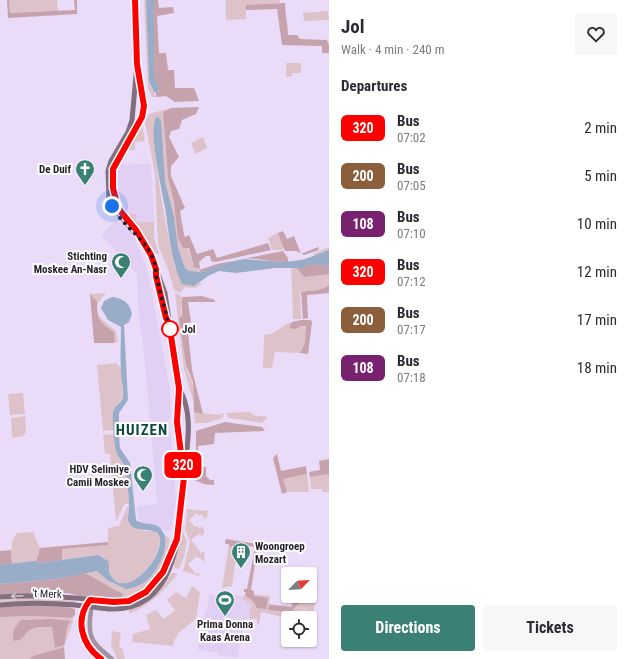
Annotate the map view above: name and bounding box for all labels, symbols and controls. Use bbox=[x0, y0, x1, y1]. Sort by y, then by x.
button: heart bbox=[575, 13, 617, 55]
text: Jol bbox=[341, 15, 365, 38]
text: Walk · 4 min · 240 m bbox=[341, 42, 445, 57]
text: Departures bbox=[341, 77, 407, 95]
text: Bus bbox=[397, 112, 420, 130]
text: 2 min bbox=[584, 119, 617, 137]
text: 320 bbox=[352, 120, 374, 136]
text: 07:02 bbox=[397, 130, 426, 145]
church icon: De Duif bbox=[74, 158, 96, 186]
text: Bus bbox=[397, 160, 420, 178]
place label: De Duif bbox=[39, 163, 71, 176]
text: 5 min bbox=[584, 167, 617, 185]
text: 200 bbox=[352, 168, 374, 184]
text: 07:05 bbox=[397, 178, 426, 193]
your location bbox=[102, 196, 122, 216]
text: Bus bbox=[397, 208, 420, 226]
text: 10 min bbox=[577, 215, 617, 233]
text: 108 bbox=[352, 216, 374, 232]
text: 07:10 bbox=[397, 226, 426, 241]
place label: Stichting Moskee An-Nasr bbox=[34, 250, 107, 276]
mosque icon: Stichting Moskee An-Nasr bbox=[110, 251, 132, 279]
text: Bus bbox=[397, 256, 420, 274]
text: 12 min bbox=[577, 263, 617, 281]
text: 320 bbox=[352, 264, 374, 280]
text: 07:12 bbox=[397, 274, 426, 289]
text: Bus bbox=[397, 304, 420, 322]
text: 17 min bbox=[577, 311, 617, 329]
text: 200 bbox=[352, 312, 374, 328]
marker: Jol bbox=[161, 320, 179, 338]
text: 07:17 bbox=[397, 322, 426, 337]
place label: Jol bbox=[182, 323, 196, 336]
text: Bus bbox=[397, 352, 420, 370]
text: 18 min bbox=[577, 359, 617, 377]
text: 108 bbox=[352, 360, 374, 376]
text: 07:18 bbox=[397, 370, 426, 385]
district label: HUIZEN bbox=[116, 421, 168, 439]
line badge: 320 bbox=[160, 452, 206, 478]
text: 320 bbox=[172, 457, 194, 473]
place label: HDV Selimiye Camii Moskee bbox=[67, 463, 129, 489]
mosque icon: HDV Selimiye Camii Moskee bbox=[132, 464, 154, 492]
place label: Woongroep Mozart bbox=[255, 540, 305, 566]
building icon: Woongroep Mozart bbox=[230, 541, 252, 569]
north arrow bbox=[281, 567, 317, 603]
map controls bbox=[281, 567, 317, 647]
street label: 't Merk bbox=[32, 587, 62, 601]
sports icon: Prima Donna Kaas Arena bbox=[214, 589, 236, 617]
one-way arrow bbox=[11, 592, 24, 599]
button: Directions bbox=[341, 605, 475, 651]
button: Tickets bbox=[483, 605, 617, 651]
button: locate bbox=[281, 611, 317, 647]
place label: Prima Donna Kaas Arena bbox=[197, 618, 253, 644]

